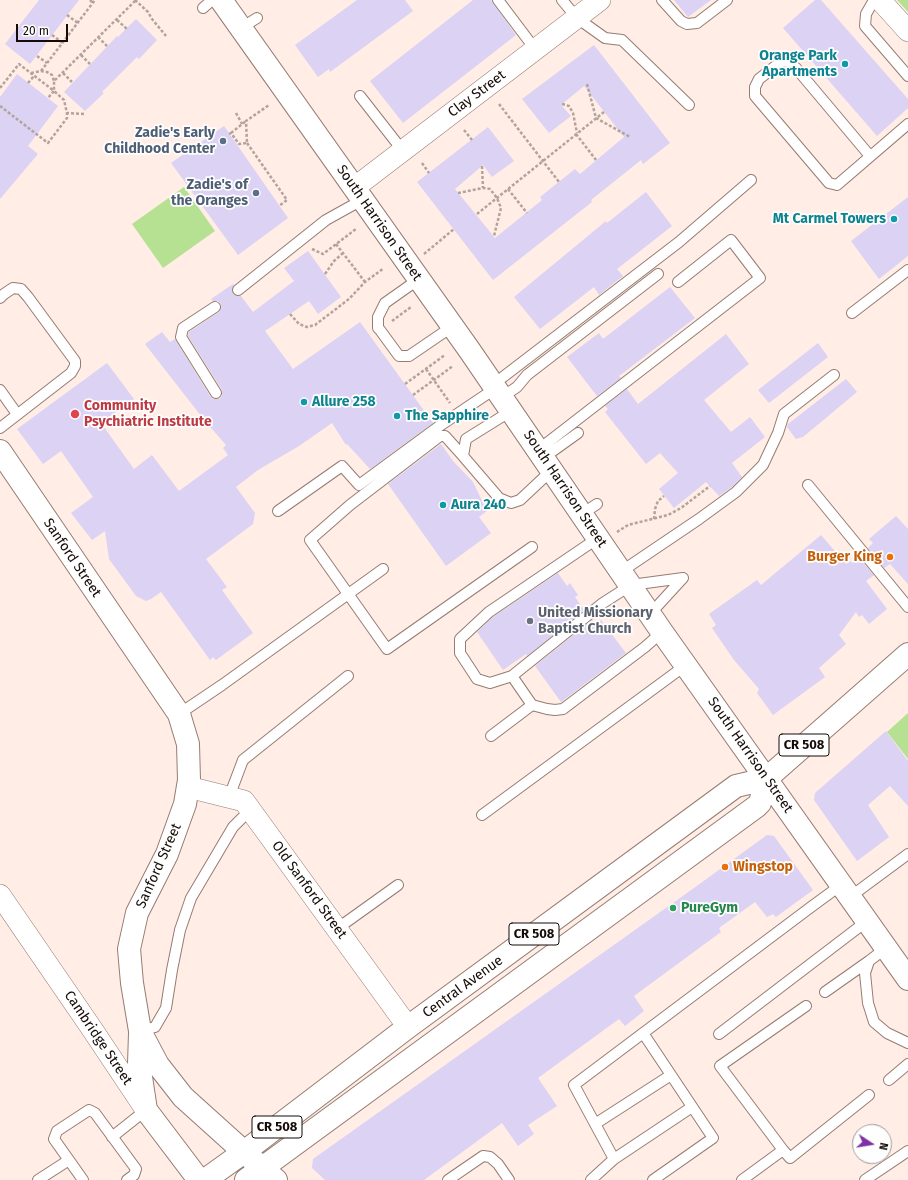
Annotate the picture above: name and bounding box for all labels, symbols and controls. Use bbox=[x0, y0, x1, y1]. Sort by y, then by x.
scale bar bbox=[18, 16, 70, 42]
text: 20 m bbox=[23, 24, 49, 38]
place label: Orange Park Apartments bbox=[759, 48, 837, 80]
marker: Orange Park Apartments bbox=[840, 59, 850, 69]
street label: Clay Street bbox=[445, 67, 509, 121]
place label: Zadie's Early Childhood Center bbox=[104, 125, 215, 158]
marker: Zadie's Early Childhood Center bbox=[218, 136, 228, 146]
street label: South Harrison Street bbox=[333, 162, 425, 284]
place label: Zadie's of the Oranges bbox=[171, 177, 248, 210]
marker: Zadie's of the Oranges bbox=[251, 188, 261, 198]
place label: Mt Carmel Towers bbox=[773, 211, 886, 227]
marker: Mt Carmel Towers bbox=[889, 214, 899, 224]
place label: Allure 258 bbox=[312, 394, 376, 410]
marker: Allure 258 bbox=[299, 397, 309, 407]
place label: Community Psychiatric Institute bbox=[84, 398, 212, 430]
marker: Community Psychiatric Institute bbox=[69, 408, 81, 420]
place label: The Sapphire bbox=[405, 408, 489, 424]
marker: The Sapphire bbox=[392, 411, 402, 421]
street label: South Harrison Street bbox=[520, 427, 610, 551]
place label: Aura 240 bbox=[451, 497, 506, 513]
marker: Aura 240 bbox=[438, 500, 448, 510]
street label: Sanford Street bbox=[40, 515, 104, 601]
place label: Burger King bbox=[807, 549, 882, 565]
marker: Burger King bbox=[885, 552, 895, 562]
place label: United Missionary Baptist Church bbox=[538, 605, 653, 638]
marker: United Missionary Baptist Church bbox=[525, 616, 535, 626]
street label: South Harrison Street bbox=[704, 694, 796, 816]
road number: CR 508 bbox=[779, 734, 829, 756]
street label: Sanford Street bbox=[133, 821, 185, 911]
street label: Old Sanford Street bbox=[268, 838, 350, 942]
place label: Wingstop bbox=[733, 859, 793, 875]
marker: Wingstop bbox=[720, 862, 730, 872]
place label: PureGym bbox=[681, 900, 738, 916]
marker: PureGym bbox=[668, 903, 678, 913]
road number: CR 508 bbox=[509, 923, 559, 945]
street label: Central Avenue bbox=[420, 952, 506, 1022]
street label: Cambridge Street bbox=[60, 988, 136, 1088]
road number: CR 508 bbox=[252, 1116, 302, 1138]
north arrow bbox=[852, 1124, 892, 1164]
text: N bbox=[876, 1141, 890, 1151]

